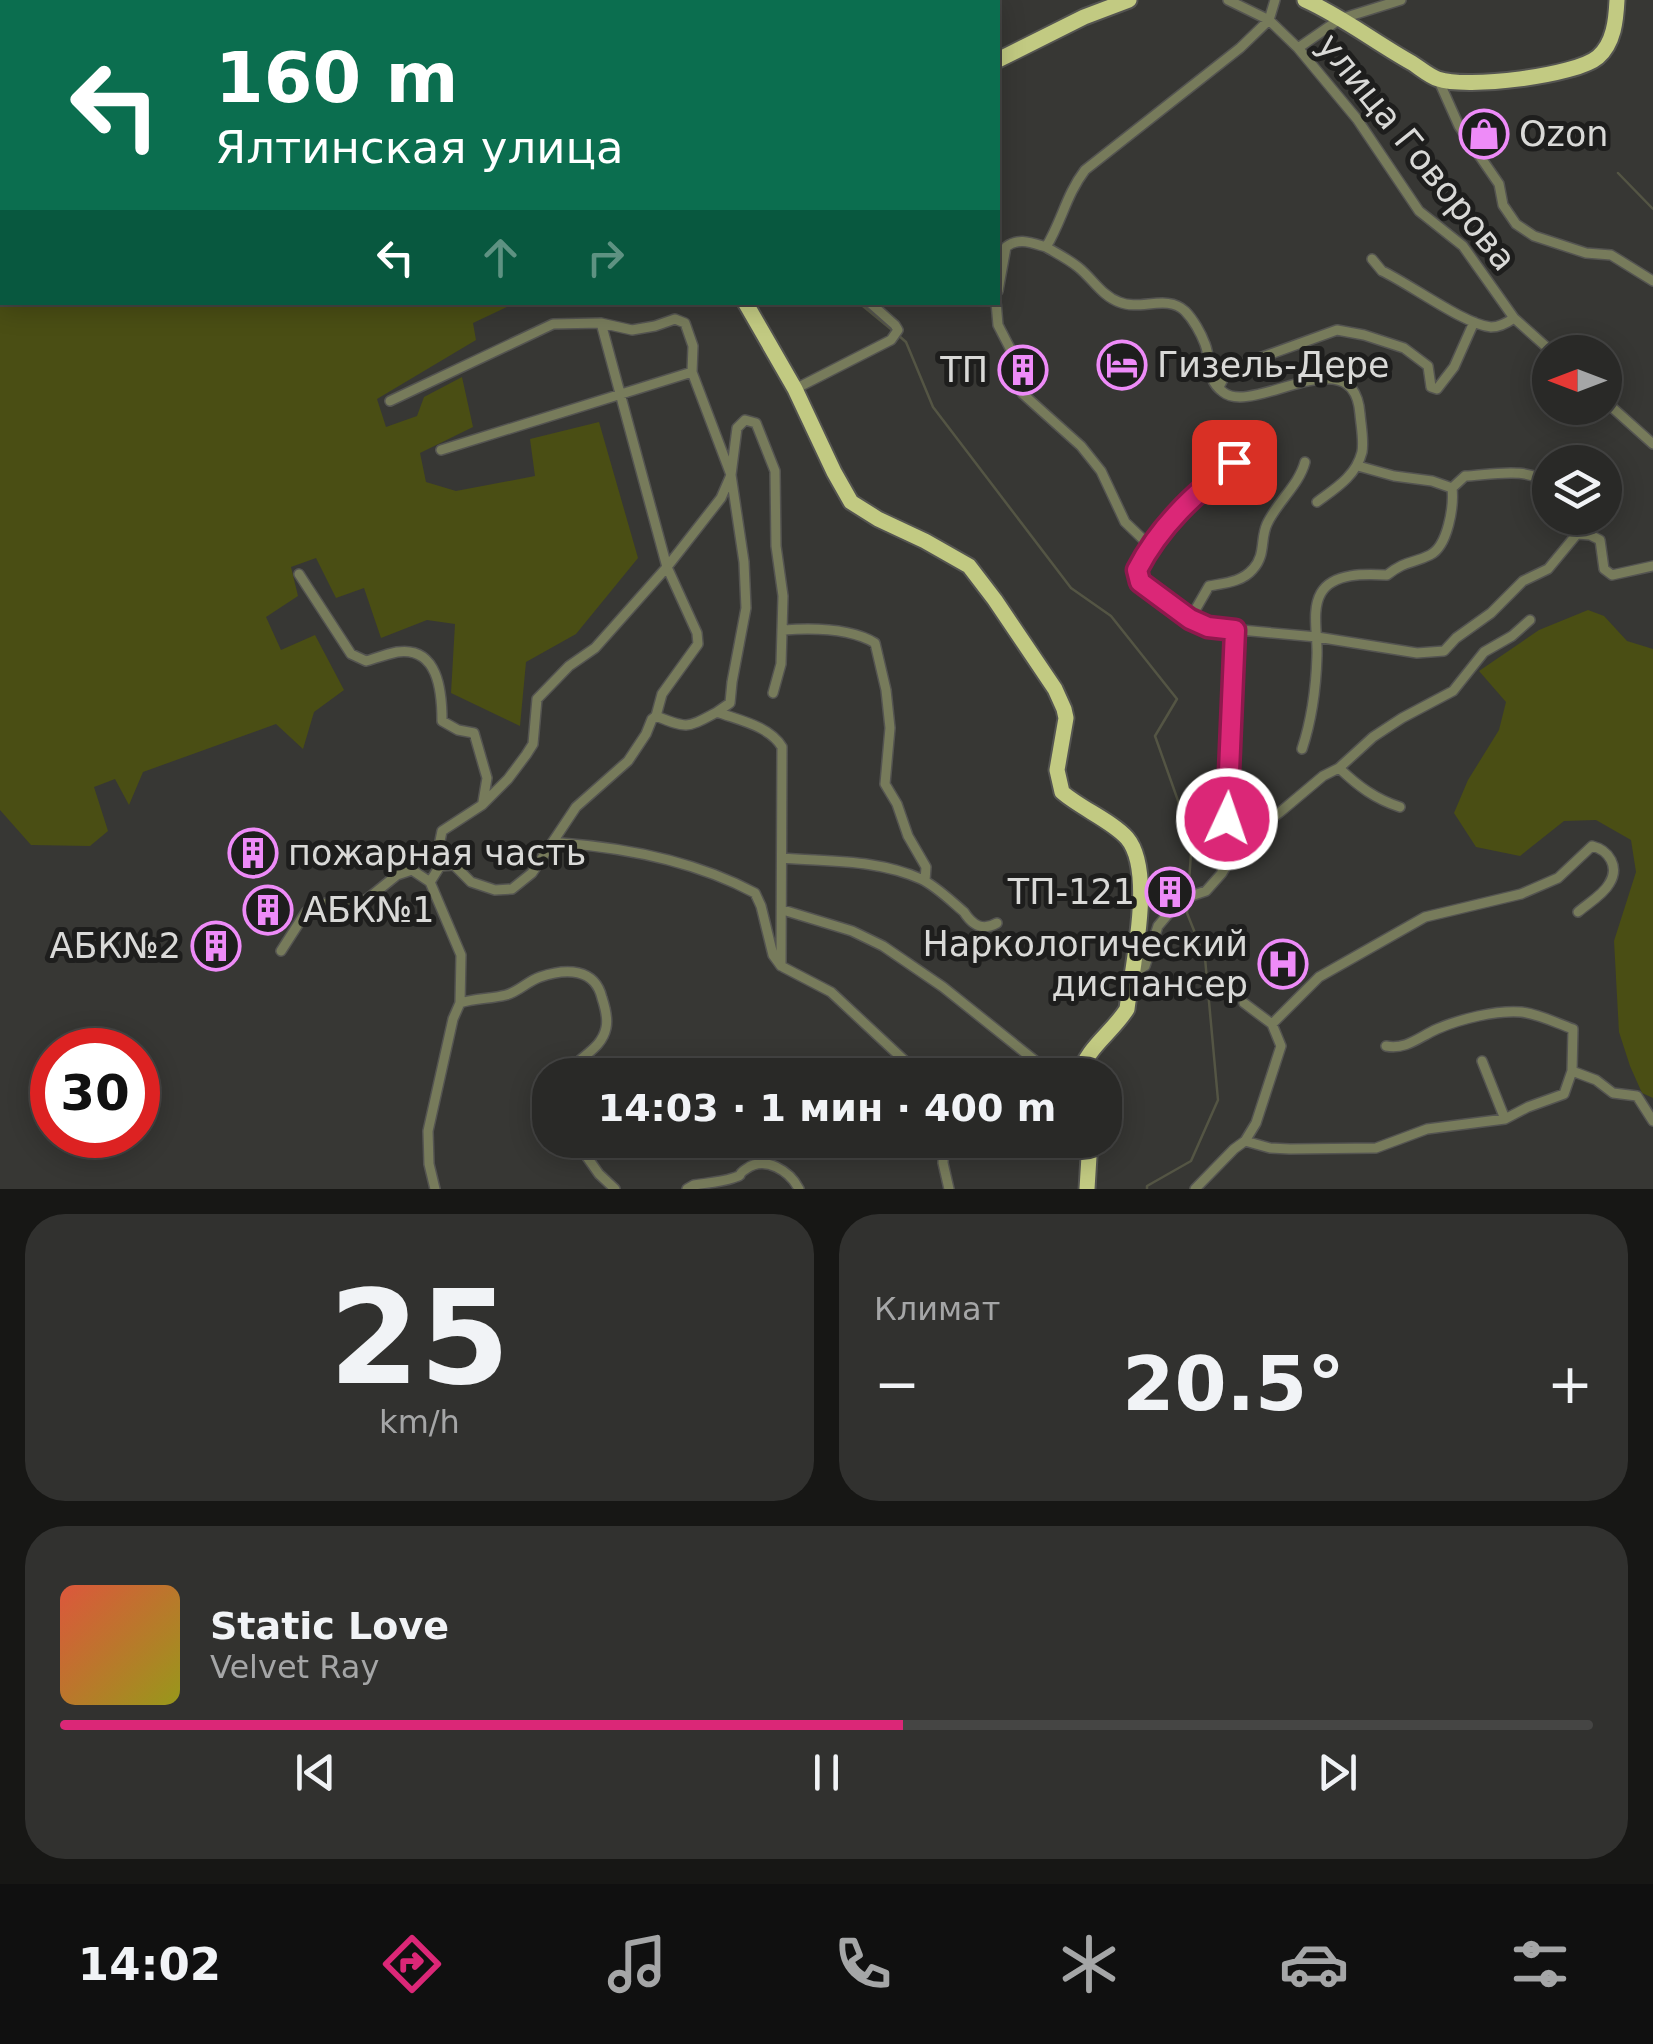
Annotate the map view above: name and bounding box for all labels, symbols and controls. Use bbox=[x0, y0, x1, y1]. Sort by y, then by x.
street label: улица Говорова bbox=[1309, 26, 1525, 278]
text: 160 m bbox=[215, 37, 458, 119]
icon: left bbox=[50, 40, 180, 170]
shop icon: Ozon bbox=[1458, 108, 1510, 160]
place label: Ozon bbox=[1519, 114, 1609, 154]
text: Ялтинская улица bbox=[215, 121, 624, 174]
icon: left bbox=[368, 230, 423, 285]
icon: ahead bbox=[473, 230, 528, 285]
icon: right bbox=[578, 230, 633, 285]
north arrow bbox=[1532, 335, 1622, 425]
map controls bbox=[1532, 335, 1622, 535]
hotel icon: Гизель-Дере bbox=[1096, 339, 1148, 391]
building icon: ТП bbox=[997, 344, 1049, 396]
place label: Гизель-Дере bbox=[1157, 345, 1390, 385]
place label: ТП bbox=[939, 350, 988, 390]
pin bbox=[1192, 420, 1277, 505]
icon: arrive bbox=[1207, 435, 1262, 490]
button: layers bbox=[1532, 445, 1622, 535]
position arrow bbox=[1175, 767, 1279, 871]
building icon: пожарная часть bbox=[227, 827, 279, 879]
place label: пожарная часть bbox=[288, 833, 586, 873]
building icon: ТП-121 bbox=[1144, 866, 1196, 918]
place label: ТП-121 bbox=[1007, 872, 1135, 912]
building icon: АБК№1 bbox=[242, 884, 294, 936]
place label: АБК№1 bbox=[303, 890, 434, 930]
building icon: АБК№2 bbox=[190, 920, 242, 972]
place label: Наркологический диспансер bbox=[922, 924, 1248, 1004]
place label: АБК№2 bbox=[50, 926, 181, 966]
hospital icon: Наркологический диспансер bbox=[1257, 938, 1309, 990]
speed limit sign: 30 bbox=[30, 1028, 160, 1158]
text: 14:03 · 1 мин · 400 m bbox=[598, 1086, 1056, 1130]
text: 25 bbox=[329, 1262, 510, 1414]
text: Климат bbox=[874, 1290, 1000, 1328]
text: 20.5° bbox=[1122, 1340, 1345, 1428]
text: − bbox=[874, 1352, 920, 1416]
text: + bbox=[1547, 1352, 1593, 1416]
text: km/h bbox=[379, 1403, 460, 1441]
text: Static Love bbox=[210, 1604, 449, 1648]
text: Velvet Ray bbox=[210, 1648, 379, 1686]
icon: previous bbox=[288, 1745, 343, 1800]
icon: pause bbox=[799, 1745, 854, 1800]
icon: next bbox=[1310, 1745, 1365, 1800]
icon: directions bbox=[377, 1929, 447, 1999]
icon: music bbox=[602, 1929, 672, 1999]
icon: phone bbox=[828, 1929, 898, 1999]
icon: climate bbox=[1054, 1929, 1124, 1999]
icon: car bbox=[1279, 1929, 1349, 1999]
icon: filters bbox=[1505, 1929, 1575, 1999]
text: 14:02 bbox=[78, 1938, 221, 1991]

